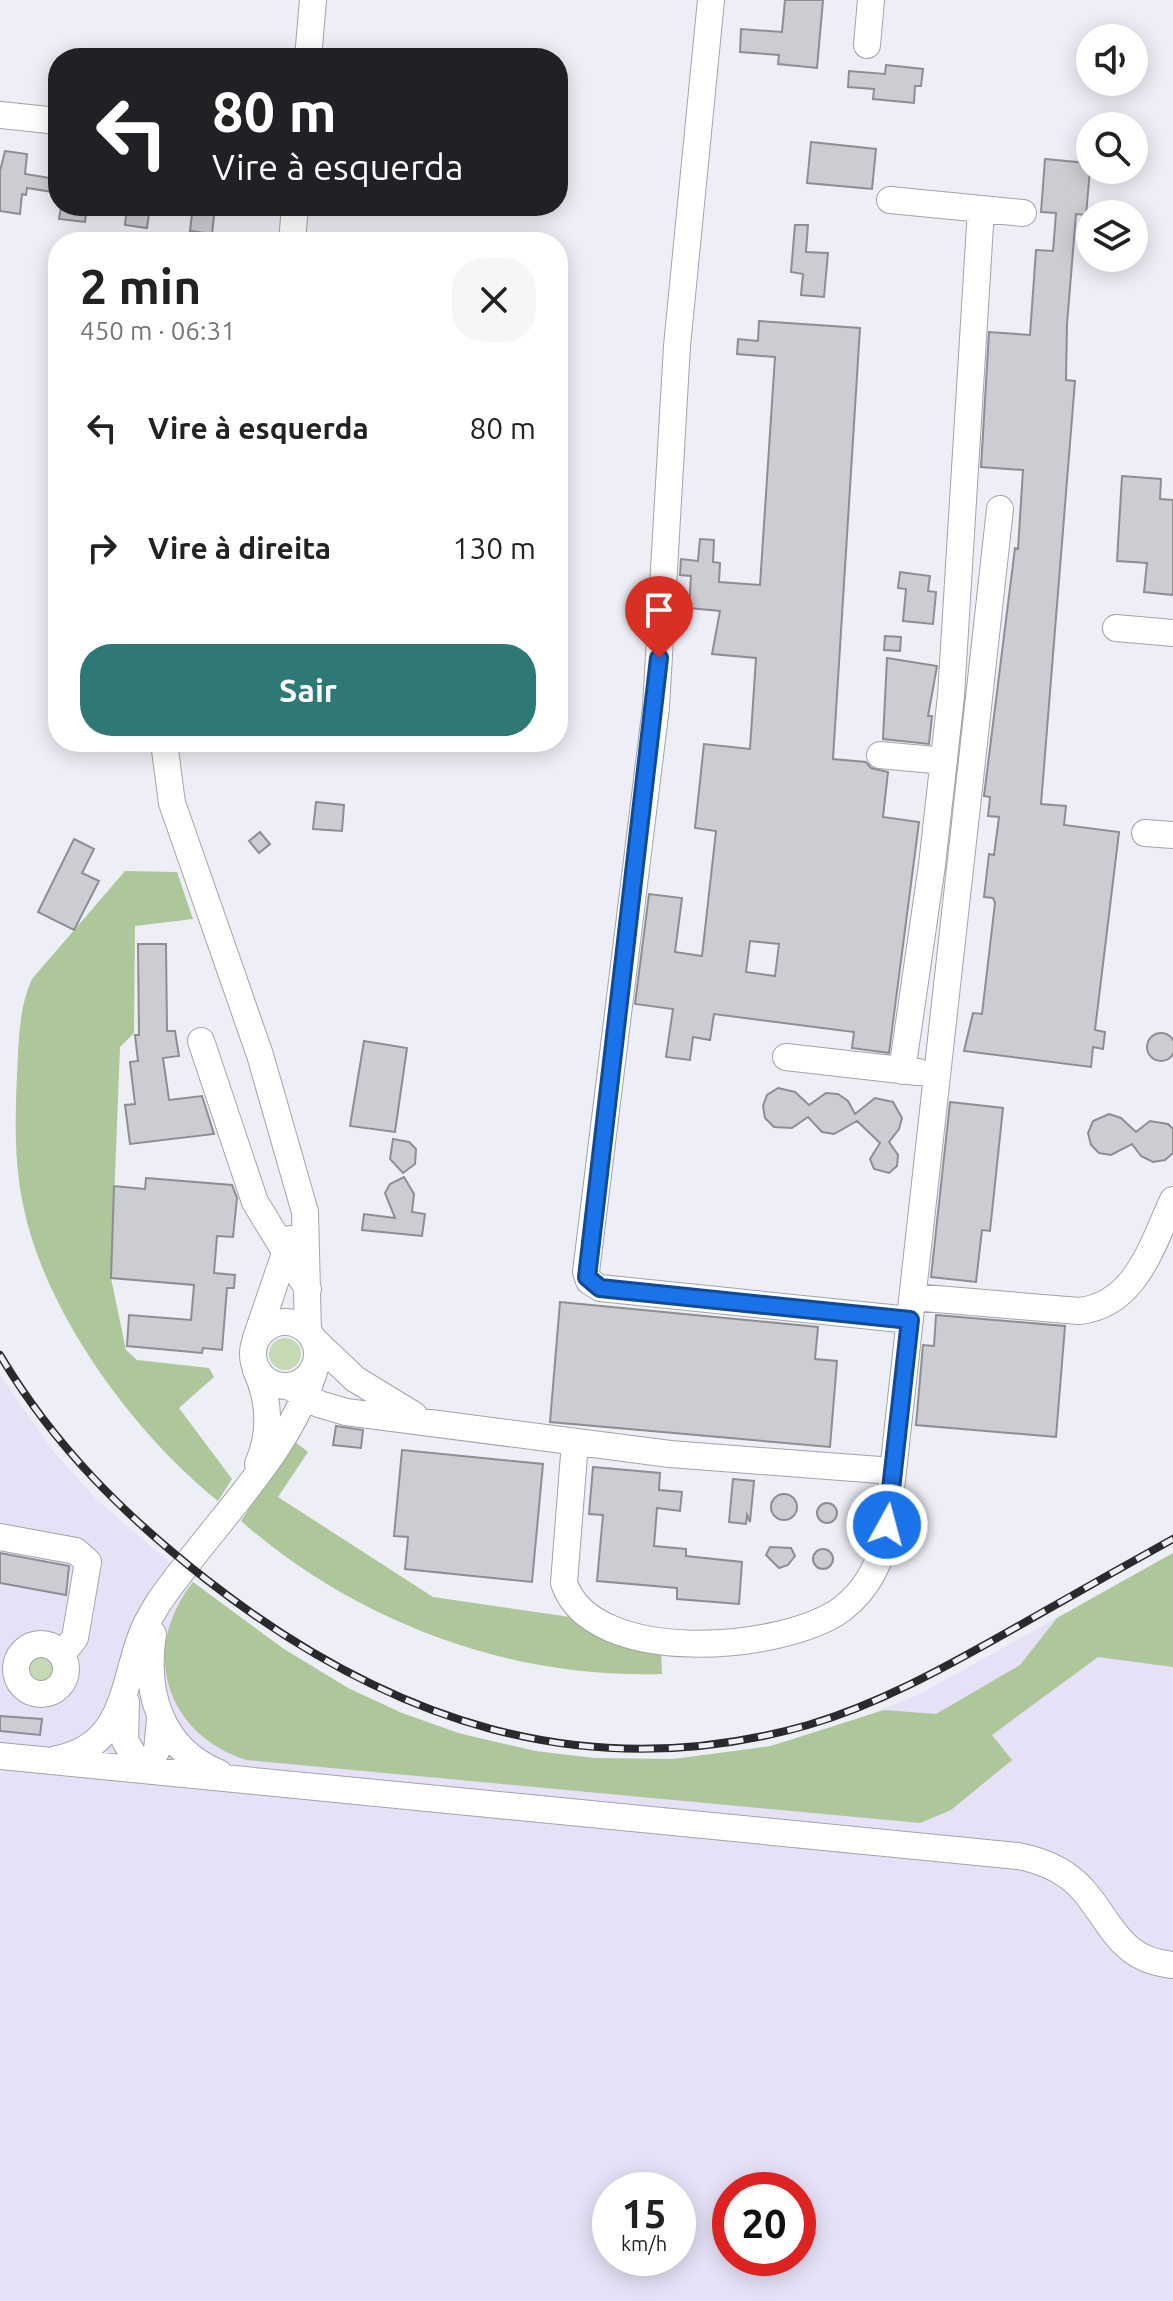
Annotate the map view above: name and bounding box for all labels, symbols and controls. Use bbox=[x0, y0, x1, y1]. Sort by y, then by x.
map controls bbox=[1076, 24, 1148, 272]
button: sound bbox=[1076, 24, 1148, 96]
icon: left bbox=[80, 80, 184, 184]
text: 80 m bbox=[212, 80, 337, 143]
button: search bbox=[1076, 112, 1148, 184]
text: Vire à esquerda bbox=[212, 146, 463, 187]
button: layers bbox=[1076, 200, 1148, 272]
button: close bbox=[452, 258, 536, 342]
text: 2 min bbox=[80, 259, 201, 313]
text: 450 m · 06:31 bbox=[80, 316, 236, 345]
icon: left bbox=[80, 406, 124, 450]
text: Vire à esquerda bbox=[148, 411, 369, 445]
text: 80 m bbox=[469, 411, 536, 445]
icon: right bbox=[80, 526, 124, 570]
text: Vire à direita bbox=[148, 531, 331, 565]
text: 130 m bbox=[452, 531, 536, 565]
pin bbox=[625, 576, 693, 658]
icon: arrive bbox=[637, 588, 681, 632]
button: Sair bbox=[80, 644, 536, 736]
position arrow bbox=[845, 1483, 929, 1567]
speed limit sign: 20 bbox=[712, 2172, 816, 2276]
text: 15 bbox=[621, 2191, 667, 2236]
text: km/h bbox=[621, 2232, 667, 2255]

